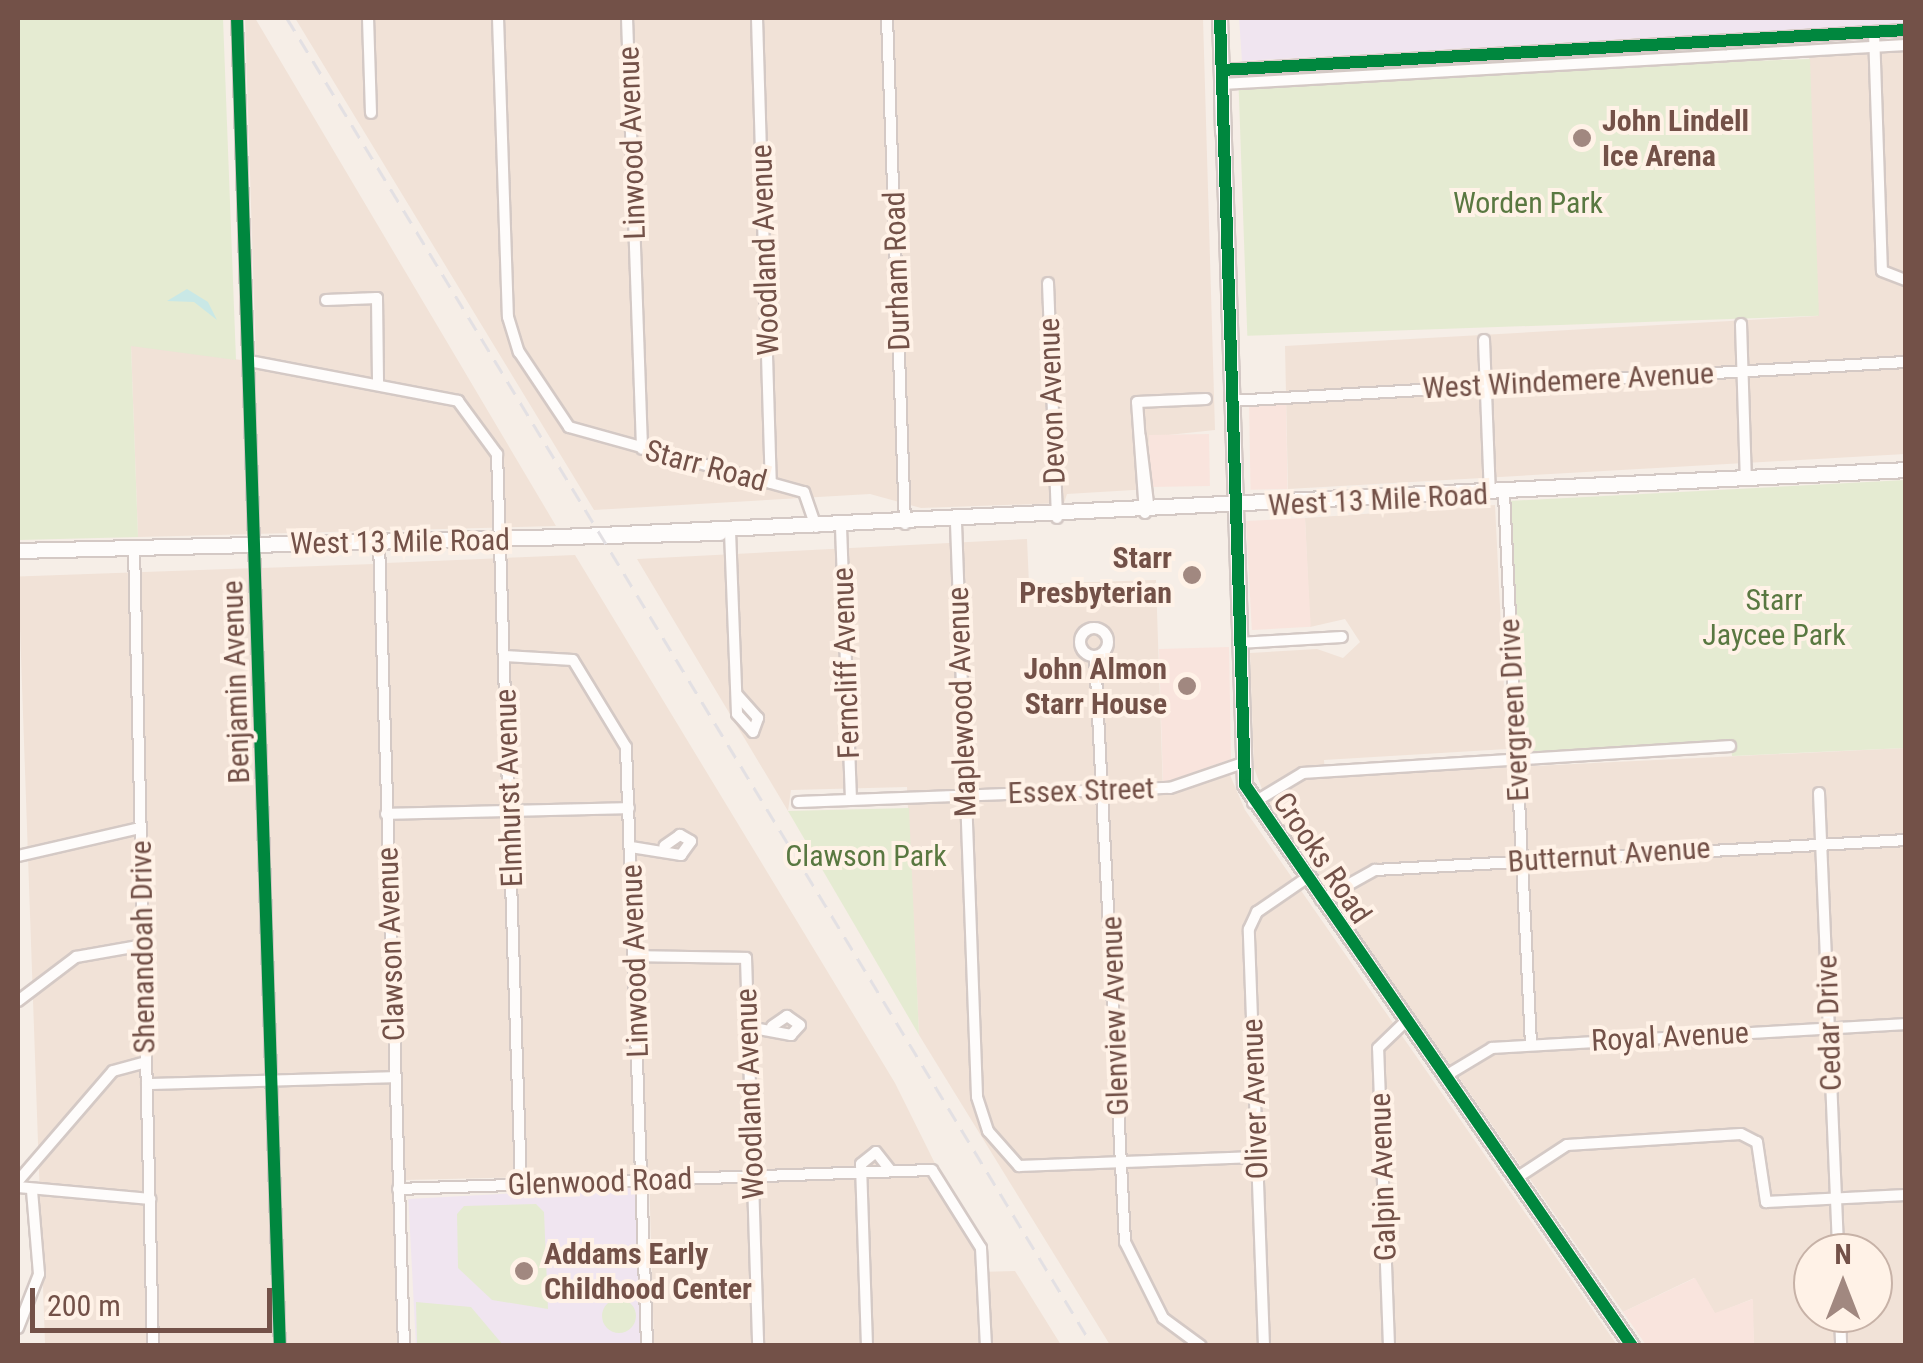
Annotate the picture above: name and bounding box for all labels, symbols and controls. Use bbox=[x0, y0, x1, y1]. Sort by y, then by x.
street label: Linwood Avenue bbox=[611, 46, 653, 240]
place label: John Lindell Ice Arena bbox=[1602, 103, 1749, 174]
marker: John Lindell Ice Arena bbox=[1571, 127, 1593, 149]
street label: Woodland Avenue bbox=[743, 144, 787, 356]
park label: Worden Park bbox=[1453, 185, 1603, 221]
street label: Durham Road bbox=[876, 191, 918, 351]
street label: Devon Avenue bbox=[1031, 317, 1073, 485]
street label: West Windemere Avenue bbox=[1421, 355, 1715, 407]
street label: Starr Road bbox=[641, 433, 771, 499]
street label: West 13 Mile Road bbox=[1267, 476, 1489, 524]
street label: West 13 Mile Road bbox=[290, 522, 510, 562]
place label: Starr Presbyterian bbox=[1019, 540, 1172, 610]
marker: Starr Presbyterian bbox=[1181, 564, 1203, 586]
street label: Ferncliff Avenue bbox=[825, 567, 867, 759]
street label: Benjamin Avenue bbox=[214, 580, 258, 784]
park label: Starr Jaycee Park bbox=[1702, 582, 1846, 652]
street label: Maplewood Avenue bbox=[940, 586, 984, 818]
street label: Evergreen Drive bbox=[1491, 618, 1537, 802]
place label: John Almon Starr House bbox=[1024, 651, 1167, 722]
marker: John Almon Starr House bbox=[1176, 675, 1198, 697]
street label: Elmhurst Avenue bbox=[488, 688, 530, 888]
street label: Essex Street bbox=[1007, 770, 1155, 812]
street label: Crooks Road bbox=[1265, 786, 1379, 930]
street label: Butternut Avenue bbox=[1506, 830, 1712, 880]
park label: Clawson Park bbox=[785, 838, 947, 874]
street label: Shenandoah Drive bbox=[123, 840, 163, 1054]
street label: Clawson Avenue bbox=[370, 846, 412, 1042]
street label: Linwood Avenue bbox=[614, 864, 656, 1058]
street label: Glenview Avenue bbox=[1094, 916, 1136, 1116]
street label: Cedar Drive bbox=[1809, 954, 1849, 1092]
street label: Woodland Avenue bbox=[728, 988, 772, 1200]
street label: Royal Avenue bbox=[1590, 1015, 1750, 1059]
street label: Oliver Avenue bbox=[1234, 1018, 1276, 1180]
street label: Galpin Avenue bbox=[1362, 1092, 1404, 1262]
street label: Glenwood Road bbox=[507, 1161, 693, 1203]
north arrow bbox=[1793, 1233, 1893, 1333]
place label: Addams Early Childhood Center bbox=[544, 1236, 752, 1306]
text: N bbox=[1834, 1238, 1852, 1271]
marker: Addams Early Childhood Center bbox=[513, 1260, 535, 1282]
scale bar bbox=[35, 1268, 278, 1330]
text: 200 m bbox=[47, 1288, 121, 1323]

